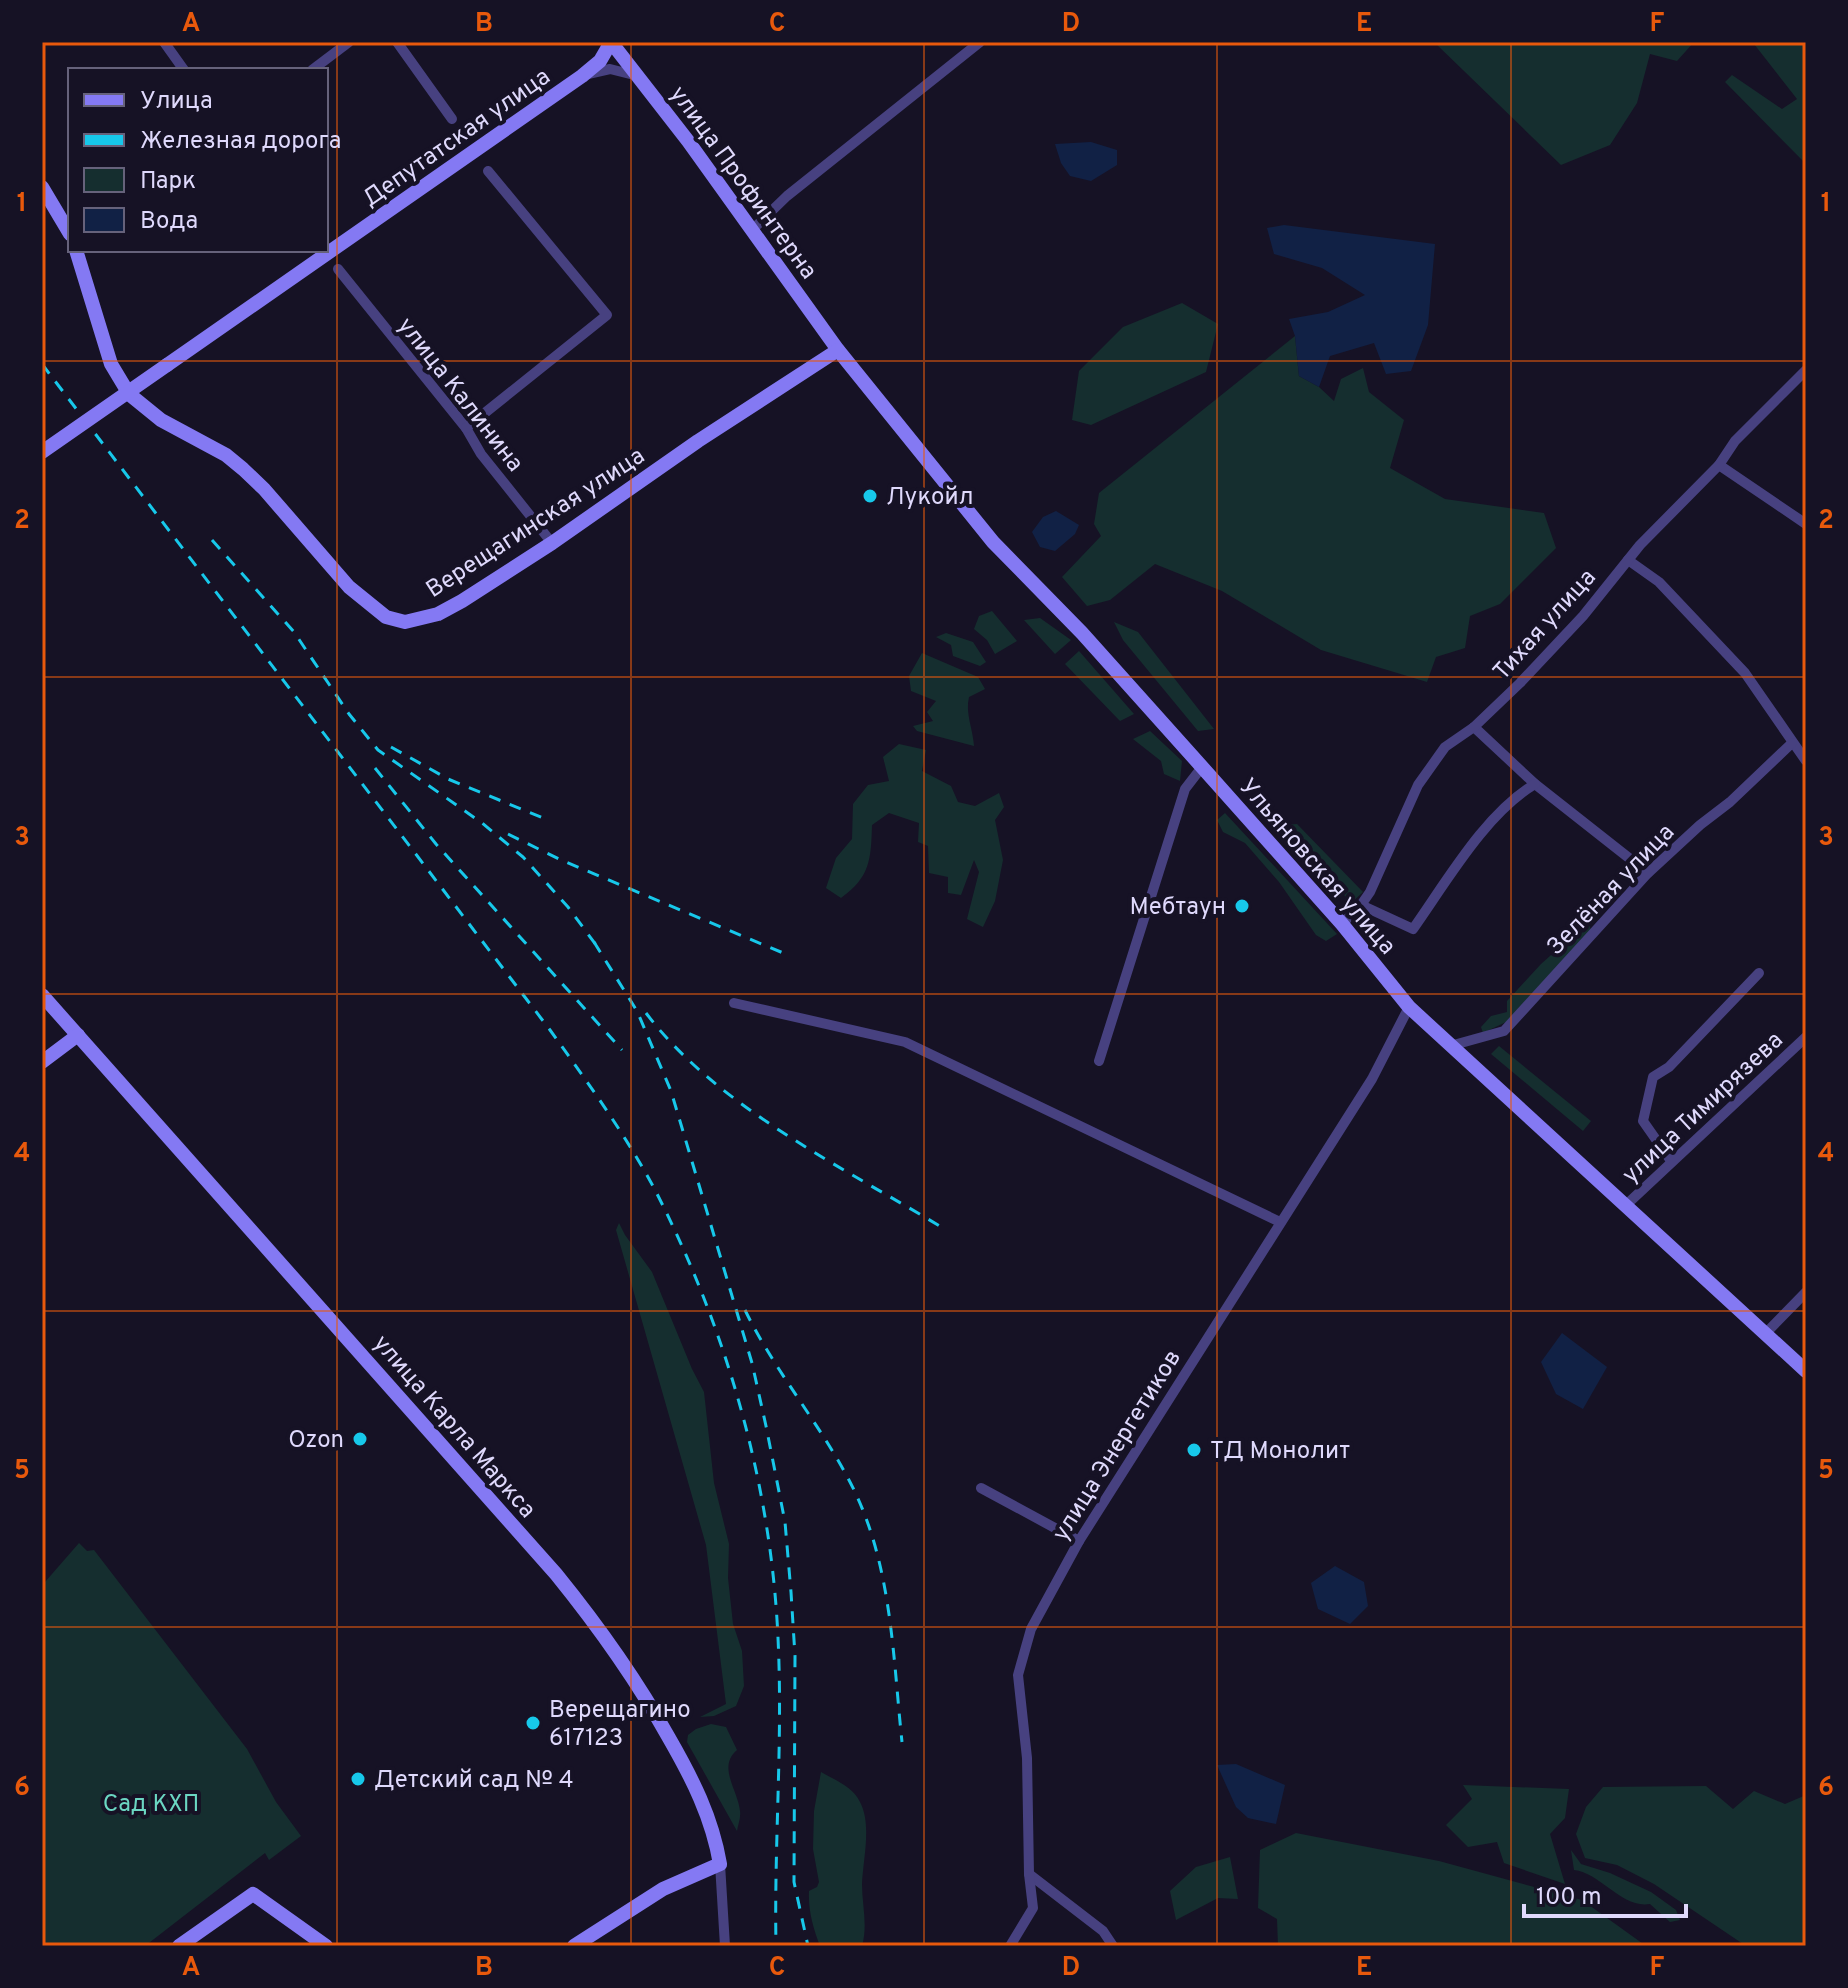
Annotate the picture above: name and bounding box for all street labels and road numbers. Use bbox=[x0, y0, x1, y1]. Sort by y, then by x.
street label: Депутатская улица bbox=[357, 63, 557, 215]
street label: улица Профинтерна bbox=[662, 81, 823, 286]
street label: улица Калинина bbox=[390, 312, 529, 478]
street label: Верещагинская улица bbox=[421, 442, 651, 606]
street label: Тихая улица bbox=[1488, 564, 1603, 687]
street label: Ульяновская улица bbox=[1232, 773, 1401, 962]
street label: Зелёная улица bbox=[1541, 818, 1682, 962]
street label: улица Тимирязева bbox=[1617, 1026, 1790, 1191]
street label: улица Карла Маркса bbox=[366, 1329, 541, 1525]
street label: улица Энергетиков bbox=[1047, 1345, 1189, 1547]

